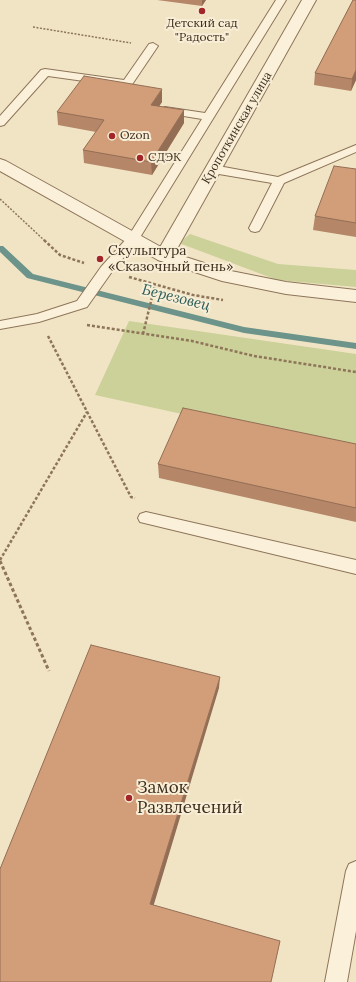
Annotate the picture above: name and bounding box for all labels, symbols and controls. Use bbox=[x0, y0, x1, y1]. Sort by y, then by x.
marker: Детский сад "Радость" bbox=[197, 6, 207, 16]
place label: Детский сад "Радость" bbox=[166, 17, 238, 45]
street label: Кропоткинская улица bbox=[199, 69, 275, 187]
place label: Ozon bbox=[120, 129, 150, 143]
marker: Ozon bbox=[107, 131, 117, 141]
place label: СДЭК bbox=[148, 151, 181, 165]
marker: СДЭК bbox=[135, 153, 145, 163]
place label: Скульптура «Сказочный пень» bbox=[108, 243, 233, 276]
marker: Скульптура «Сказочный пень» bbox=[95, 254, 105, 264]
water label: Березовец bbox=[140, 281, 212, 315]
place label: Замок Развлечений bbox=[137, 778, 243, 818]
marker: Замок Развлечений bbox=[124, 793, 134, 803]

